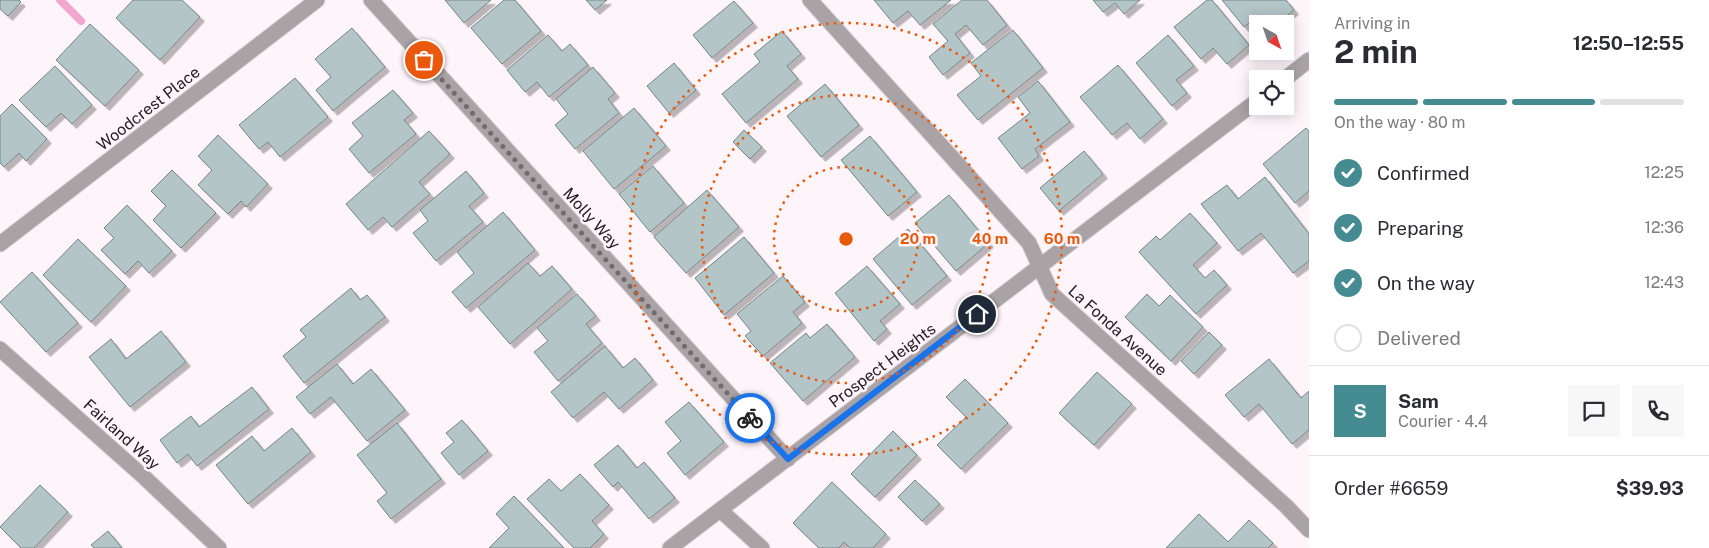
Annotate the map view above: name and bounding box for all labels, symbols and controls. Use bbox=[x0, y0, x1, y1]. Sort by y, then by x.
text: Arriving in bbox=[1334, 14, 1410, 33]
north arrow bbox=[1249, 15, 1294, 60]
map controls bbox=[1249, 15, 1294, 115]
text: 12:50–12:55 bbox=[1573, 32, 1684, 54]
text: 2 min bbox=[1334, 33, 1418, 70]
pin bbox=[403, 39, 445, 81]
icon: bag bbox=[410, 46, 438, 74]
street label: Woodcrest Place bbox=[93, 62, 204, 154]
button: locate bbox=[1249, 70, 1294, 115]
text: On the way · 80 m bbox=[1334, 113, 1465, 132]
icon: check bbox=[1334, 159, 1362, 187]
text: Confirmed bbox=[1377, 162, 1470, 184]
text: 12:25 bbox=[1644, 163, 1684, 182]
street label: Molly Way bbox=[559, 184, 624, 253]
icon: check bbox=[1334, 214, 1362, 242]
text: Preparing bbox=[1377, 217, 1464, 239]
text: 12:36 bbox=[1644, 218, 1684, 237]
centre of rings bbox=[837, 230, 855, 248]
text: 20 m bbox=[900, 230, 936, 247]
text: 40 m bbox=[972, 230, 1008, 247]
text: 60 m bbox=[1044, 230, 1080, 247]
icon: check bbox=[1334, 269, 1362, 297]
text: On the way bbox=[1377, 272, 1475, 294]
text: 12:43 bbox=[1644, 273, 1684, 292]
street label: La Fonda Avenue bbox=[1064, 281, 1171, 380]
pin bbox=[956, 293, 998, 335]
icon: home bbox=[963, 300, 991, 328]
street label: Prospect Heights bbox=[825, 319, 939, 412]
text: Delivered bbox=[1377, 327, 1461, 349]
button: chat bbox=[1568, 385, 1620, 437]
button: phone bbox=[1632, 385, 1684, 437]
text: Sam bbox=[1398, 390, 1439, 412]
courier bbox=[725, 393, 775, 443]
street label: Fairland Way bbox=[80, 395, 164, 474]
text: S bbox=[1353, 400, 1367, 422]
icon: bike bbox=[736, 404, 764, 432]
text: Courier · 4.4 bbox=[1398, 412, 1488, 431]
text: Order #6659 bbox=[1334, 477, 1448, 499]
text: $39.93 bbox=[1616, 477, 1684, 499]

